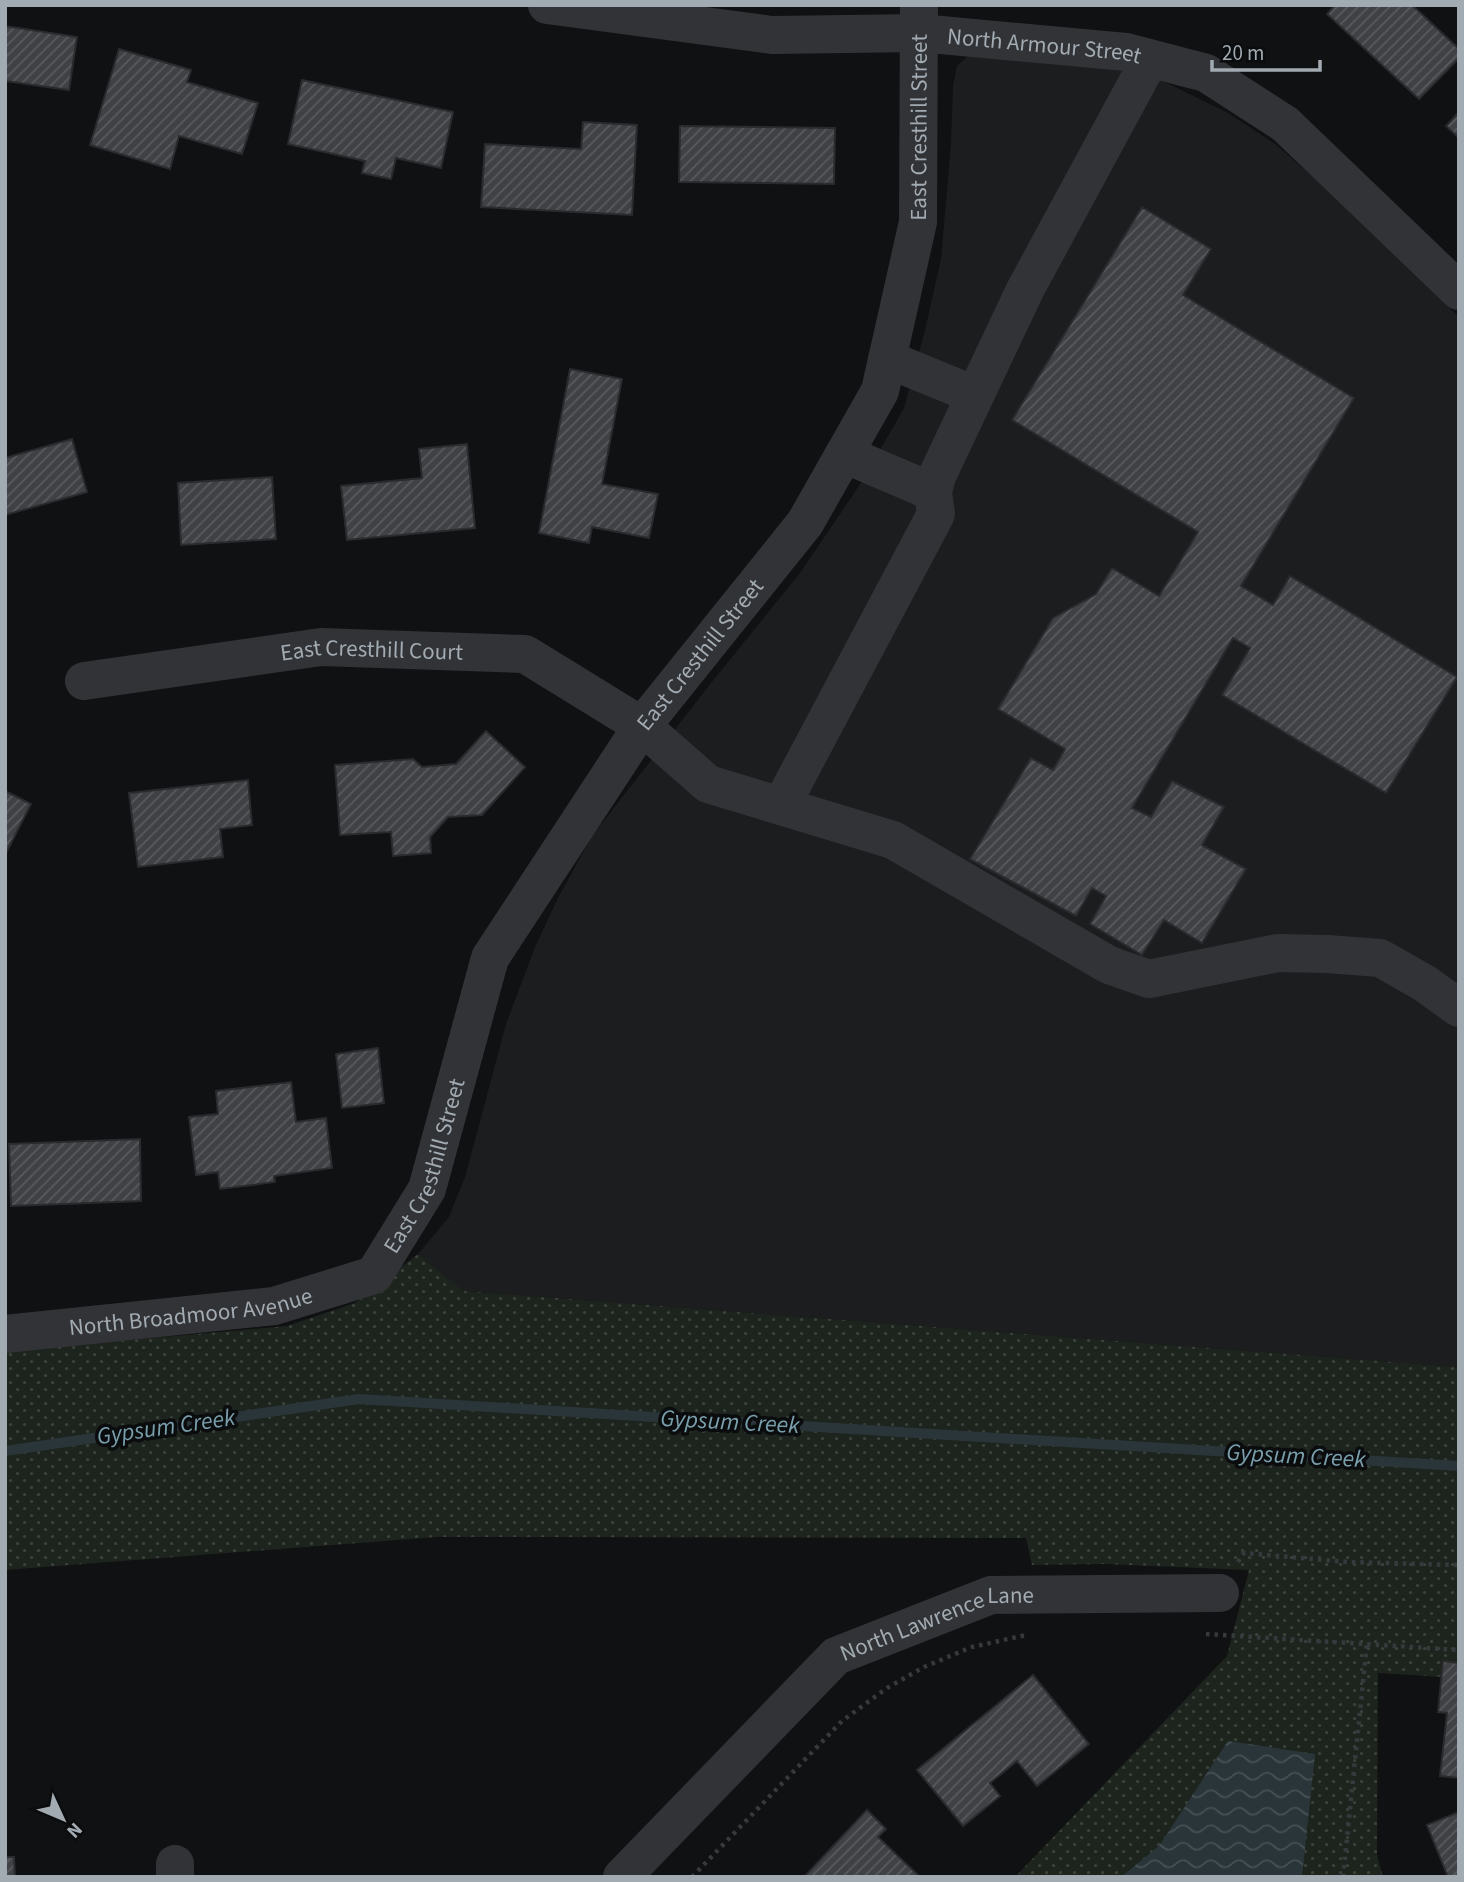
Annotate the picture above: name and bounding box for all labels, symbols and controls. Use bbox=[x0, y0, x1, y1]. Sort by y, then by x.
street label: North Armour Street bbox=[946, 19, 1146, 72]
scale bar bbox=[1212, 28, 1320, 72]
street label: East Cresthill Street bbox=[902, 34, 935, 221]
text: 20 m bbox=[1222, 38, 1264, 68]
street label: East Cresthill Street bbox=[628, 571, 771, 737]
street label: East Cresthill Court bbox=[278, 631, 464, 669]
street label: East Cresthill Street bbox=[375, 1074, 473, 1259]
street label: North Broadmoor Avenue bbox=[67, 1279, 316, 1344]
water label: Gypsum Creek bbox=[94, 1400, 238, 1454]
water label: Gypsum Creek bbox=[659, 1401, 801, 1443]
water label: Gypsum Creek bbox=[1225, 1435, 1367, 1477]
street label: North Lawrence Lane bbox=[835, 1578, 1034, 1669]
north arrow bbox=[28, 1784, 98, 1854]
text: N bbox=[60, 1816, 88, 1844]

